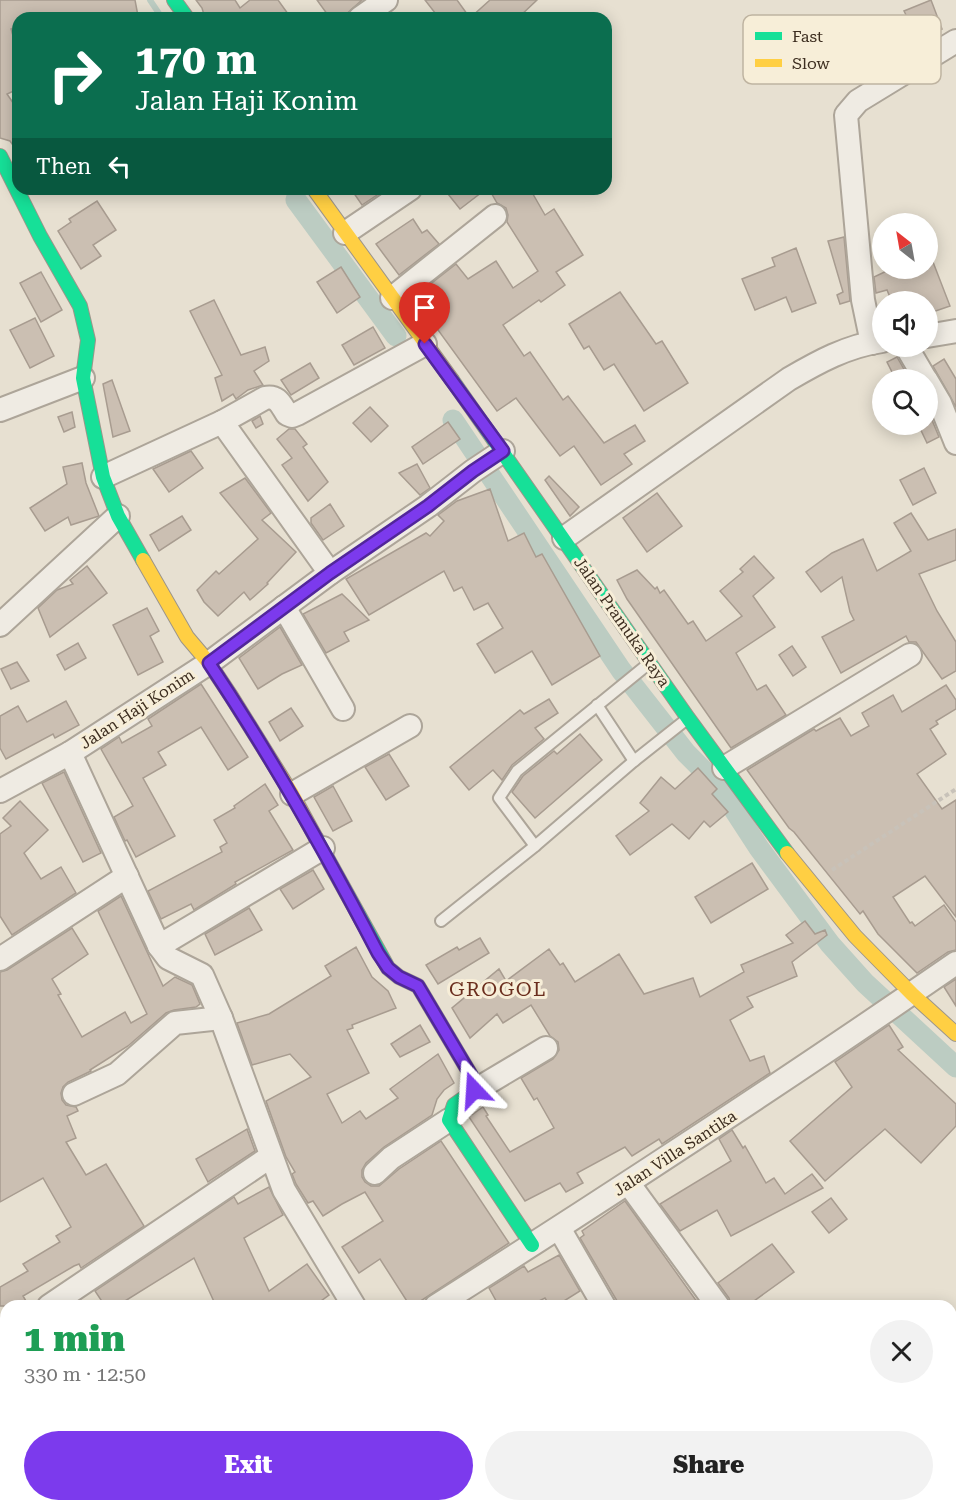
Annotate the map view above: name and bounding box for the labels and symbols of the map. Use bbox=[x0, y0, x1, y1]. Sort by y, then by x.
legend bbox=[743, 15, 941, 84]
text: Fast bbox=[792, 27, 823, 46]
text: Slow bbox=[792, 54, 830, 73]
north arrow bbox=[872, 213, 938, 279]
pin bbox=[399, 282, 450, 344]
street label: Jalan Pramuka Raya bbox=[570, 553, 674, 691]
street label: Jalan Haji Konim bbox=[76, 665, 198, 753]
district label: GROGOL bbox=[449, 977, 547, 1001]
position arrow bbox=[442, 1058, 506, 1122]
street label: Jalan Villa Santika bbox=[610, 1106, 740, 1200]

